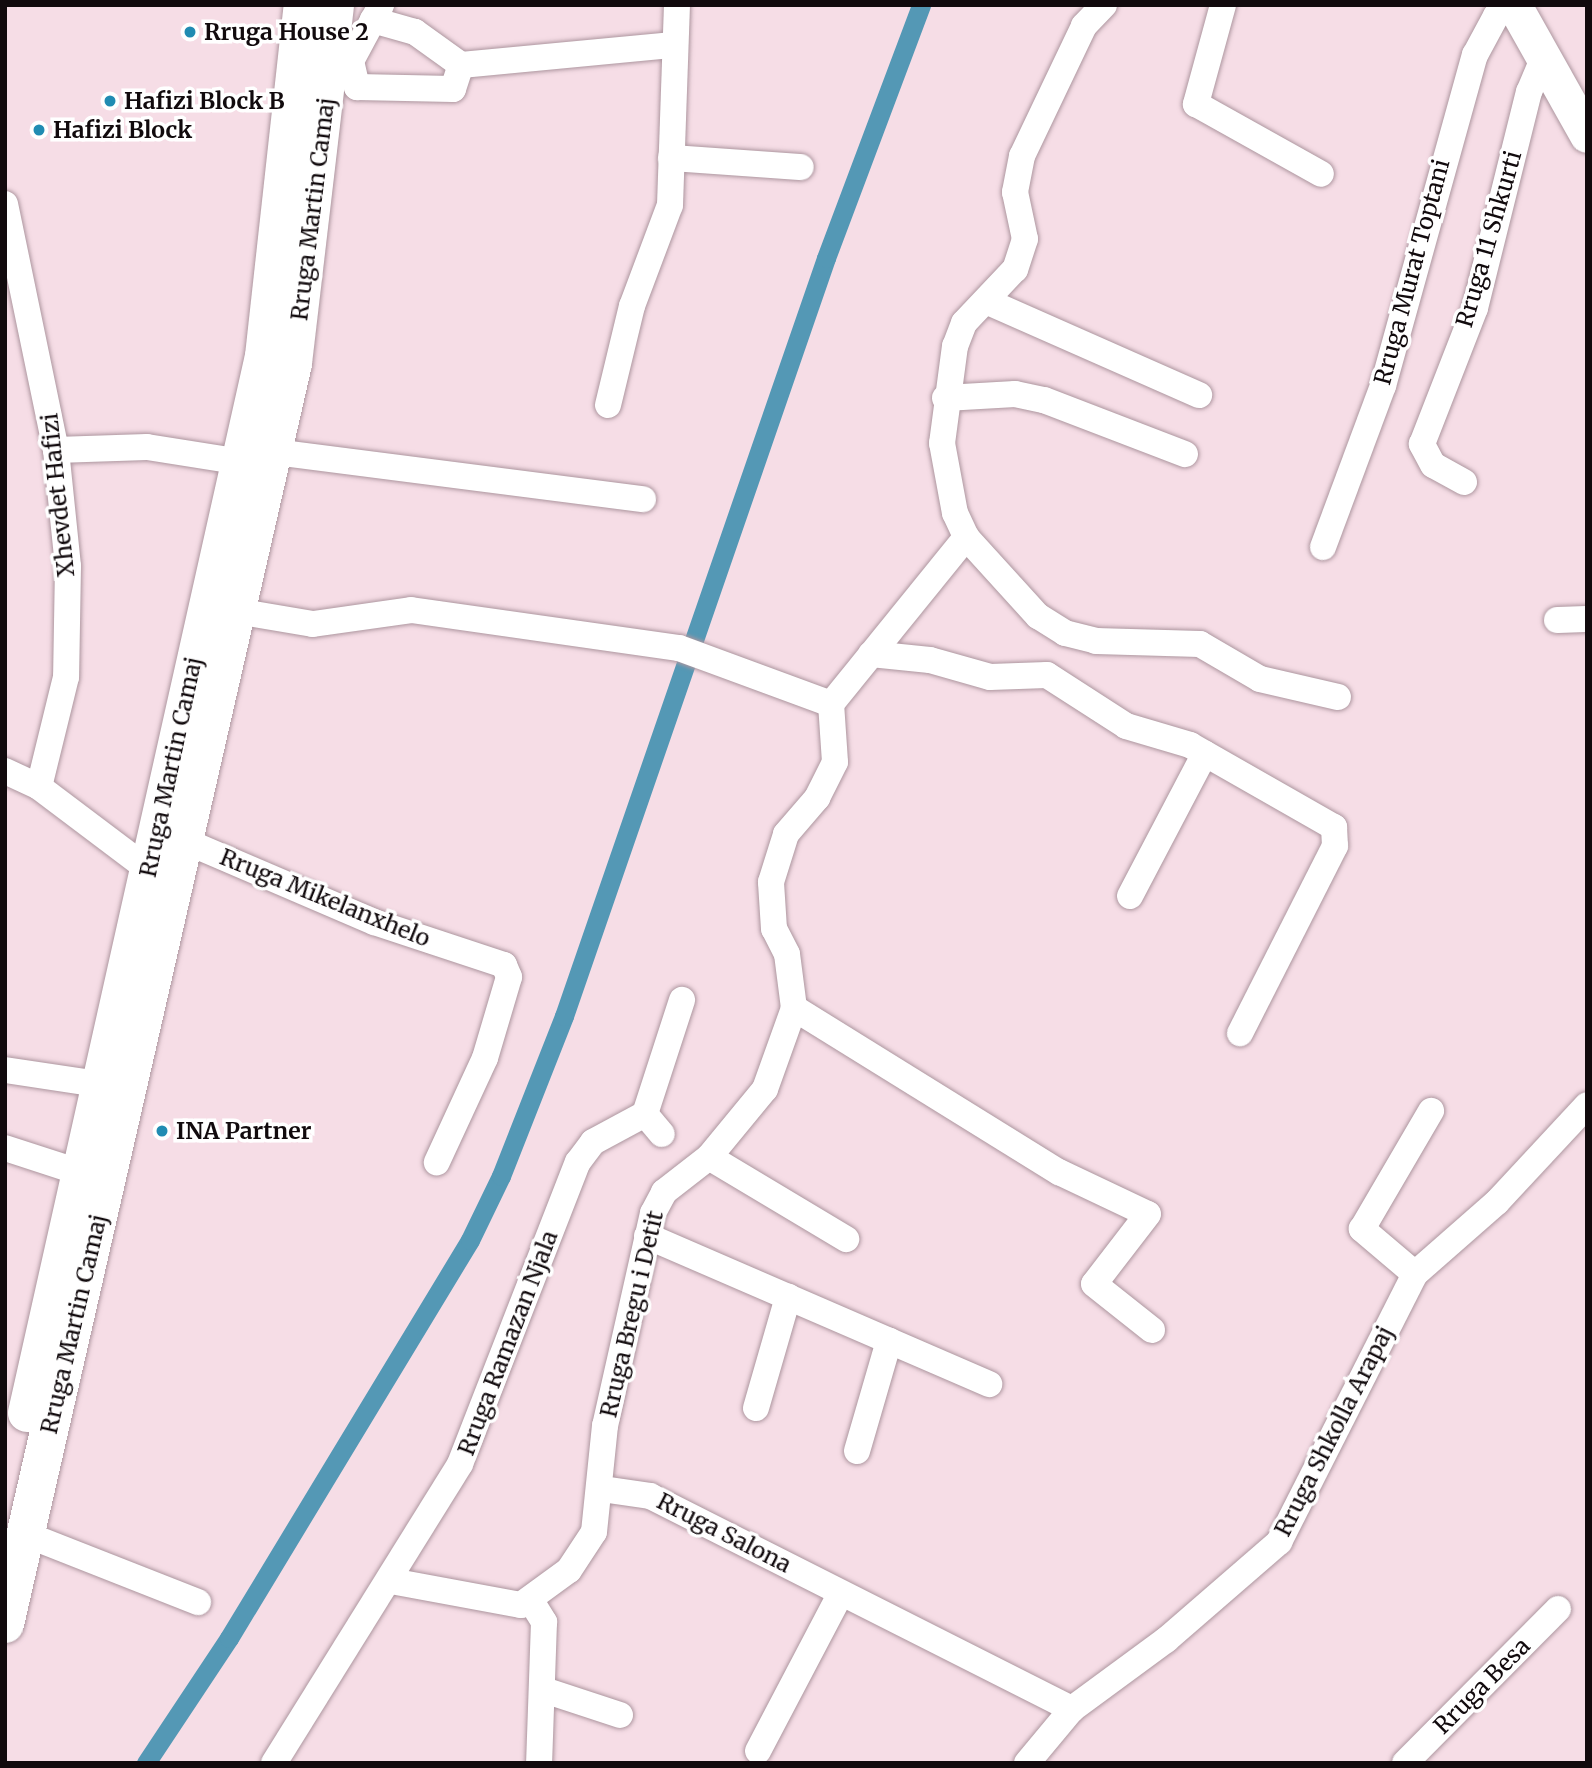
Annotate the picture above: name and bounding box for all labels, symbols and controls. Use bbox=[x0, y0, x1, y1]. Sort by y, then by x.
place label: Rruga House 2 bbox=[204, 18, 369, 46]
marker: Rruga House 2 bbox=[182, 24, 198, 40]
place label: Hafizi Block B bbox=[124, 87, 285, 115]
marker: Hafizi Block B bbox=[102, 93, 118, 109]
street label: Rruga Martin Camaj bbox=[286, 96, 340, 322]
place label: Hafizi Block bbox=[53, 116, 192, 144]
marker: Hafizi Block bbox=[31, 122, 47, 138]
street label: Rruga 11 Shkurti bbox=[1451, 148, 1527, 330]
street label: Rruga Murat Toptani bbox=[1369, 156, 1455, 388]
street label: Xhevdet Hafizi bbox=[36, 412, 80, 578]
street label: Rruga Martin Camaj bbox=[134, 654, 208, 880]
street label: Rruga Mikelanxhelo bbox=[216, 843, 434, 953]
place label: INA Partner bbox=[176, 1117, 311, 1145]
marker: INA Partner bbox=[154, 1123, 170, 1139]
street label: Rruga Bregu i Detit bbox=[595, 1208, 669, 1420]
street label: Rruga Martin Camaj bbox=[35, 1211, 113, 1437]
street label: Rruga Ramazan Njala bbox=[452, 1227, 564, 1459]
street label: Rruga Shkolla Arapaj bbox=[1269, 1321, 1399, 1541]
street label: Rruga Salona bbox=[652, 1487, 796, 1579]
street label: Rruga Besa bbox=[1428, 1632, 1536, 1740]

